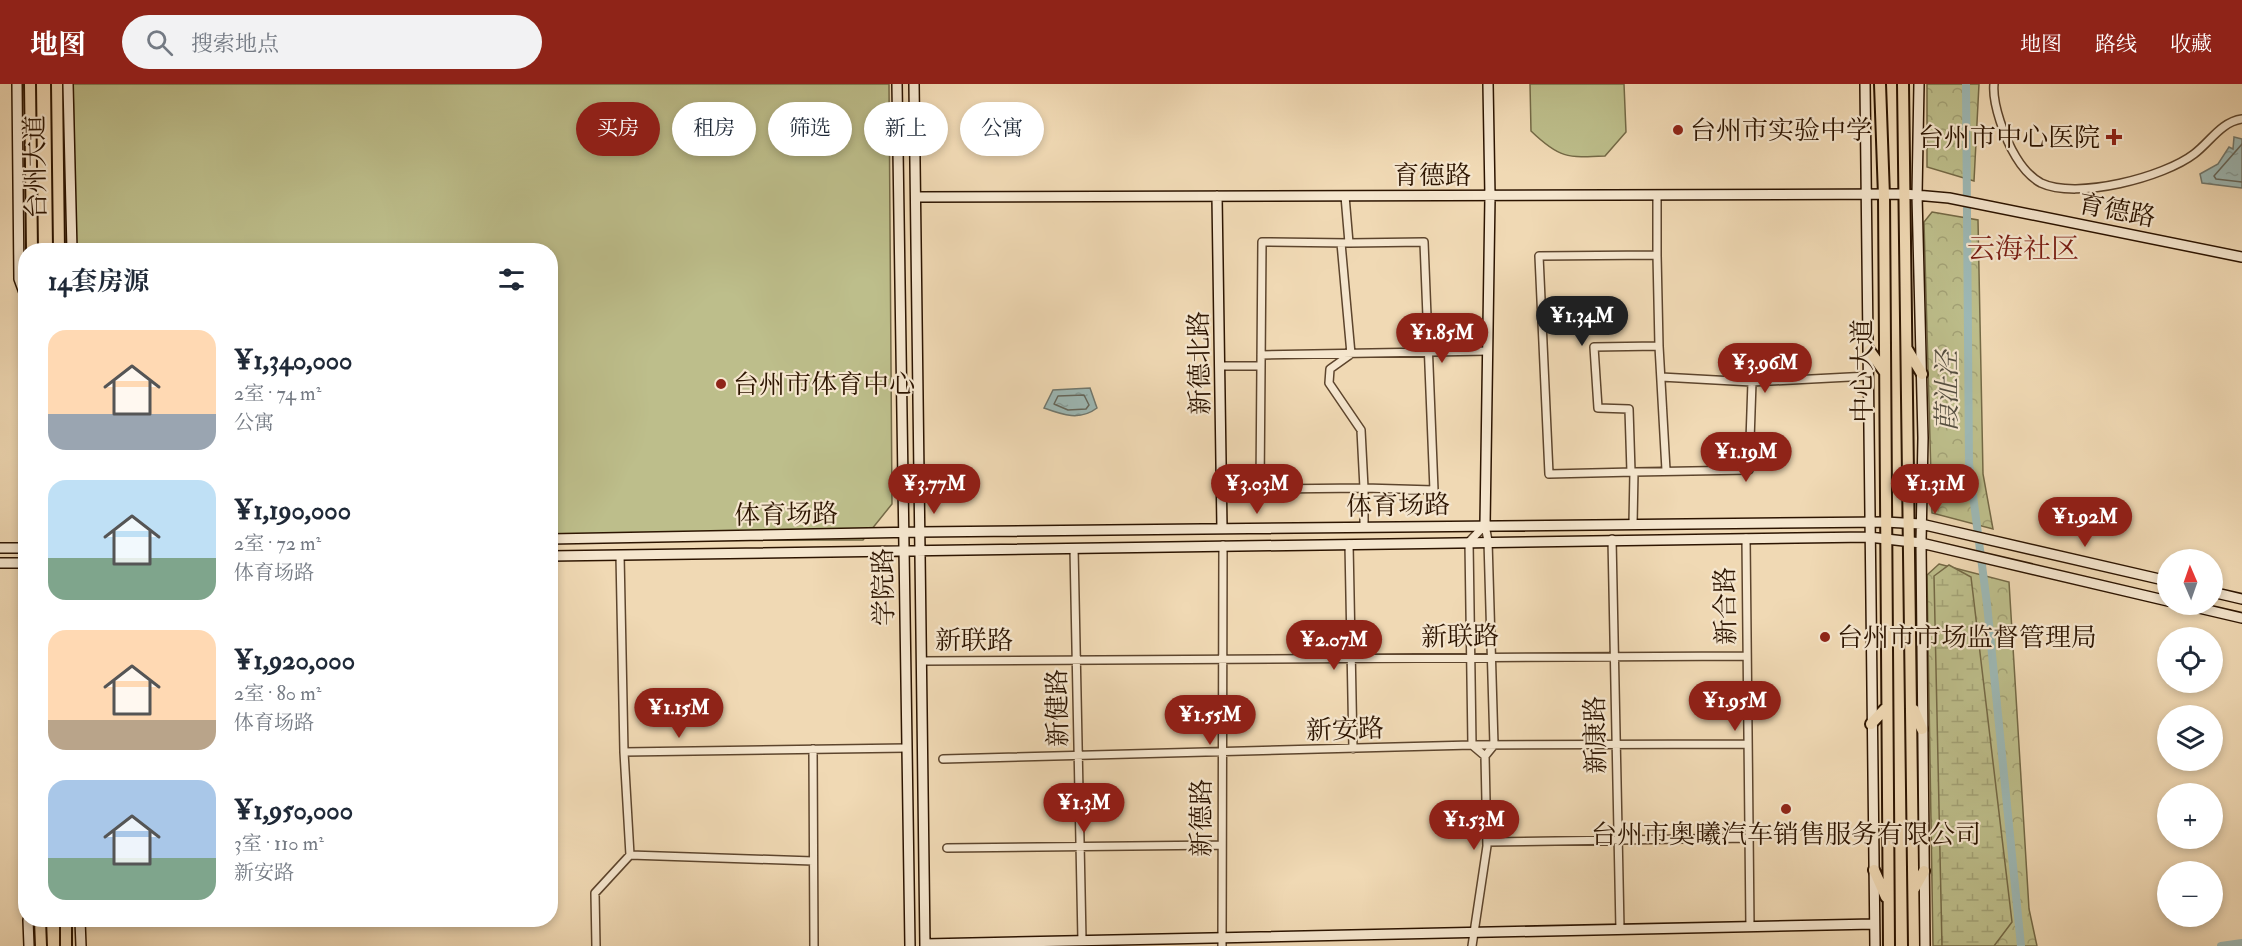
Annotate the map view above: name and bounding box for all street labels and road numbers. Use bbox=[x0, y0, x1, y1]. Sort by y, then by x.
street label: 台州大道 bbox=[19, 115, 53, 219]
street label: 育德路 bbox=[1393, 160, 1471, 192]
street label: 育德路 bbox=[2075, 188, 2158, 234]
street label: 新德北路 bbox=[1183, 311, 1217, 415]
street label: 中心大道 bbox=[1847, 319, 1879, 423]
street label: 体育场路 bbox=[1346, 489, 1450, 523]
street label: 体育场路 bbox=[734, 498, 838, 532]
street label: 学院路 bbox=[867, 548, 901, 626]
street label: 新合路 bbox=[1709, 567, 1743, 645]
street label: 新联路 bbox=[1421, 620, 1499, 654]
street label: 新联路 bbox=[935, 625, 1013, 657]
street label: 新健路 bbox=[1041, 669, 1075, 747]
street label: 新康路 bbox=[1579, 696, 1613, 774]
street label: 新安路 bbox=[1305, 713, 1385, 747]
street label: 新德路 bbox=[1186, 779, 1218, 857]

